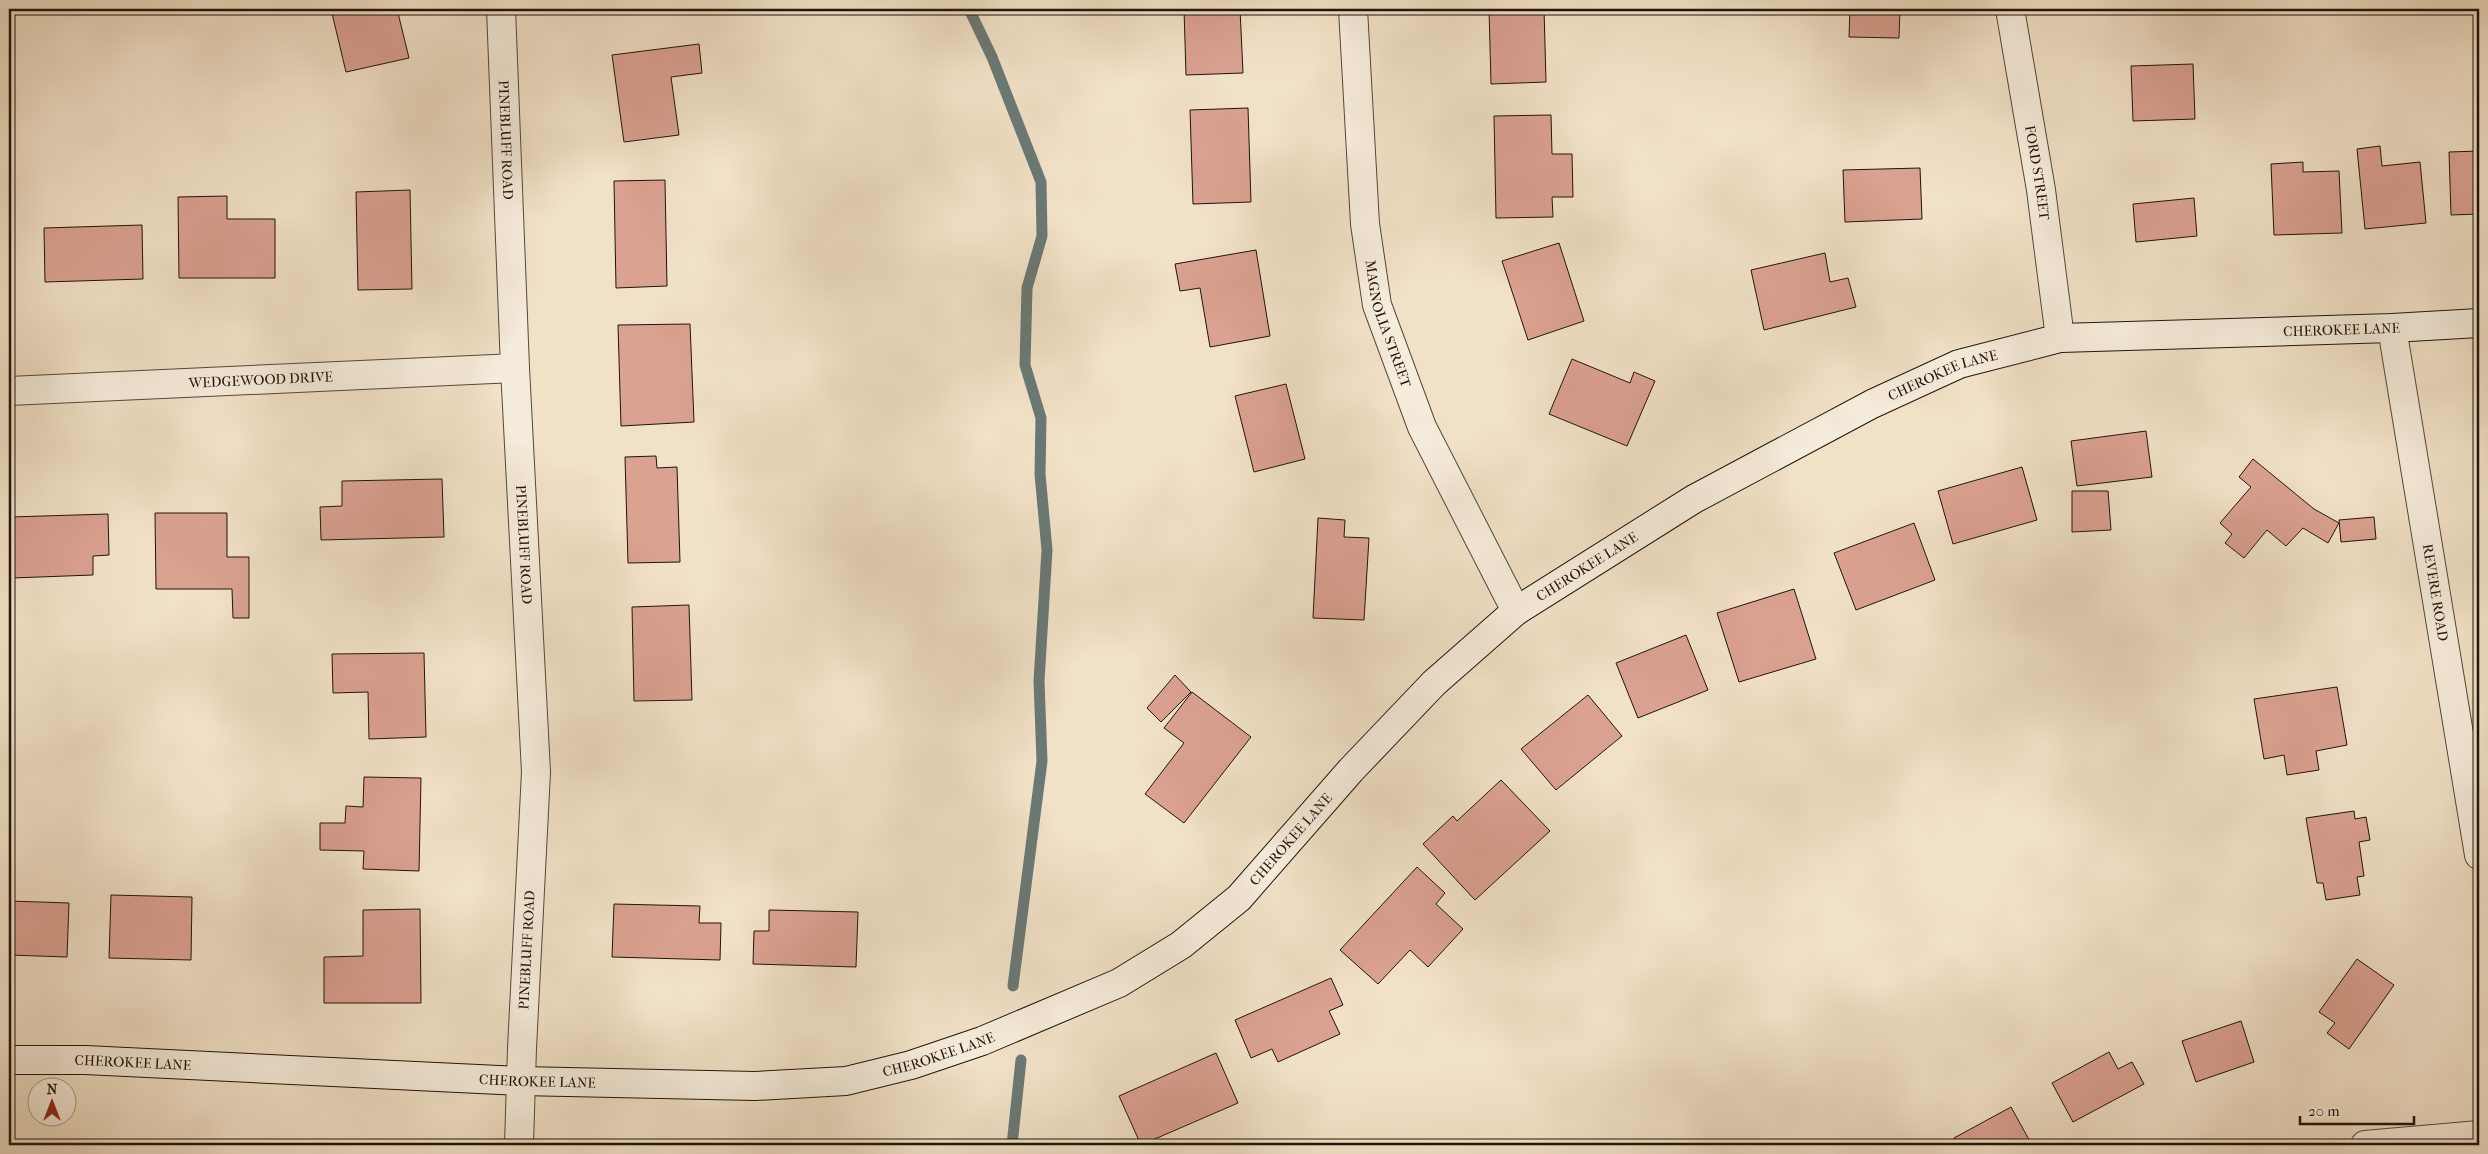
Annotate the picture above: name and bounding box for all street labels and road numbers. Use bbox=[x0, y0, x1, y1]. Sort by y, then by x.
street label: PINEBLUFF ROAD bbox=[495, 80, 517, 200]
street label: FORD STREET bbox=[2022, 124, 2053, 222]
street label: MAGNOLIA STREET bbox=[1362, 259, 1415, 390]
street label: CHEROKEE LANE bbox=[2283, 319, 2401, 340]
street label: CHEROKEE LANE bbox=[1885, 346, 2000, 404]
street label: WEDGEWOOD DRIVE bbox=[187, 368, 334, 391]
street label: PINEBLUFF ROAD bbox=[513, 484, 536, 605]
street label: CHEROKEE LANE bbox=[1533, 528, 1641, 605]
street label: REVERE ROAD bbox=[2419, 542, 2452, 643]
street label: CHEROKEE LANE bbox=[1246, 789, 1336, 889]
street label: PINEBLUFF ROAD bbox=[515, 890, 539, 1010]
street label: CHEROKEE LANE bbox=[881, 1028, 998, 1080]
street label: CHEROKEE LANE bbox=[75, 1051, 192, 1074]
street label: CHEROKEE LANE bbox=[479, 1071, 597, 1091]

